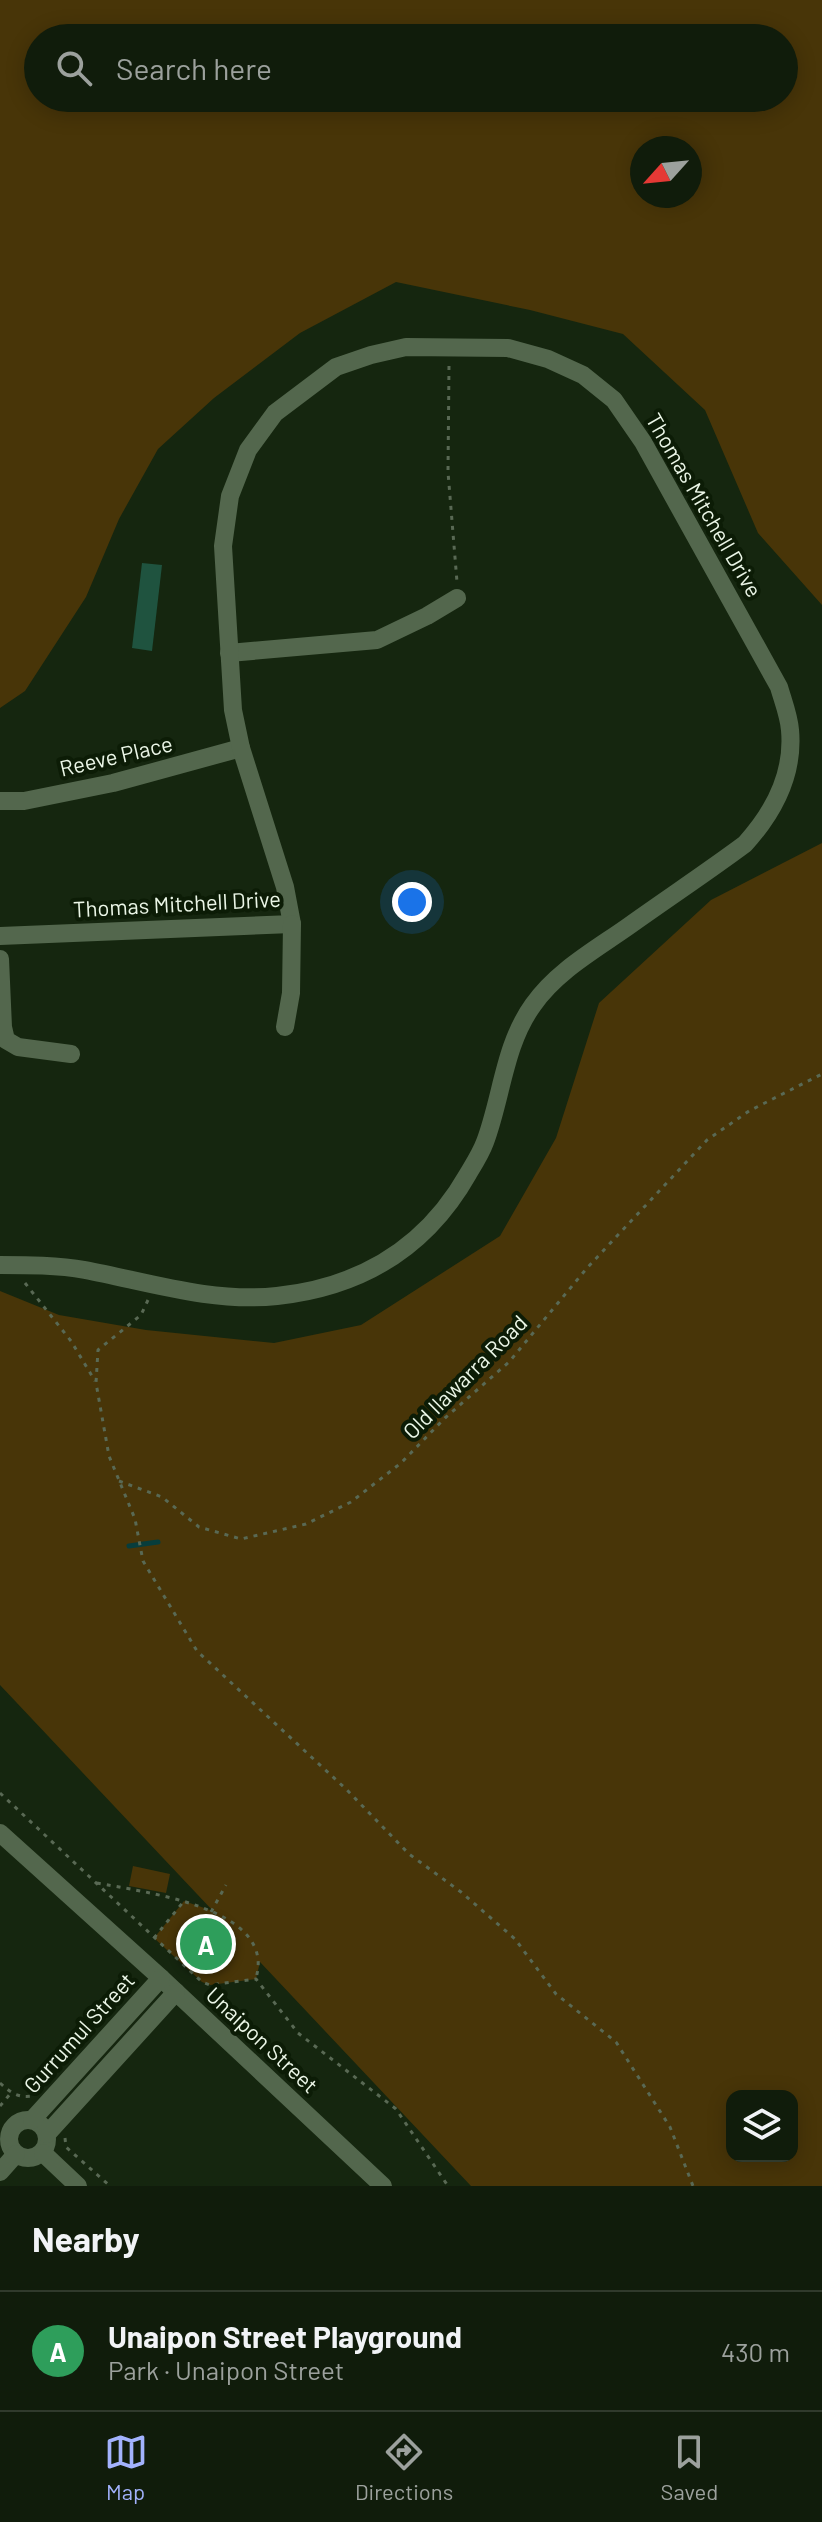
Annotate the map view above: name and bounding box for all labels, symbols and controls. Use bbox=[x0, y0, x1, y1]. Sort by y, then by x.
search box bbox=[24, 24, 798, 112]
icon: search bbox=[52, 46, 96, 90]
text: Search here bbox=[116, 50, 272, 86]
north arrow bbox=[630, 136, 702, 208]
street label: Thomas Mitchell Drive bbox=[642, 408, 768, 601]
street label: Reeve Place bbox=[57, 729, 175, 781]
your location bbox=[392, 882, 432, 922]
street label: Thomas Mitchell Drive bbox=[72, 885, 282, 921]
street label: Old Ilawarra Road bbox=[397, 1309, 532, 1444]
pin: A bbox=[180, 1914, 232, 1974]
street label: Gurrumul Street bbox=[18, 1967, 139, 2098]
street label: Unaipon Street bbox=[201, 1981, 324, 2098]
map controls bbox=[726, 2090, 798, 2162]
button: layers bbox=[726, 2090, 798, 2162]
text: Nearby bbox=[32, 2218, 140, 2259]
text: Unaipon Street Playground bbox=[108, 2318, 462, 2354]
text: A bbox=[49, 2336, 67, 2367]
text: 430 m bbox=[721, 2336, 790, 2367]
text: Park · Unaipon Street bbox=[108, 2354, 344, 2385]
tab: Map bbox=[104, 2430, 148, 2504]
tab: Directions bbox=[355, 2430, 453, 2504]
tab: Saved bbox=[661, 2430, 718, 2504]

